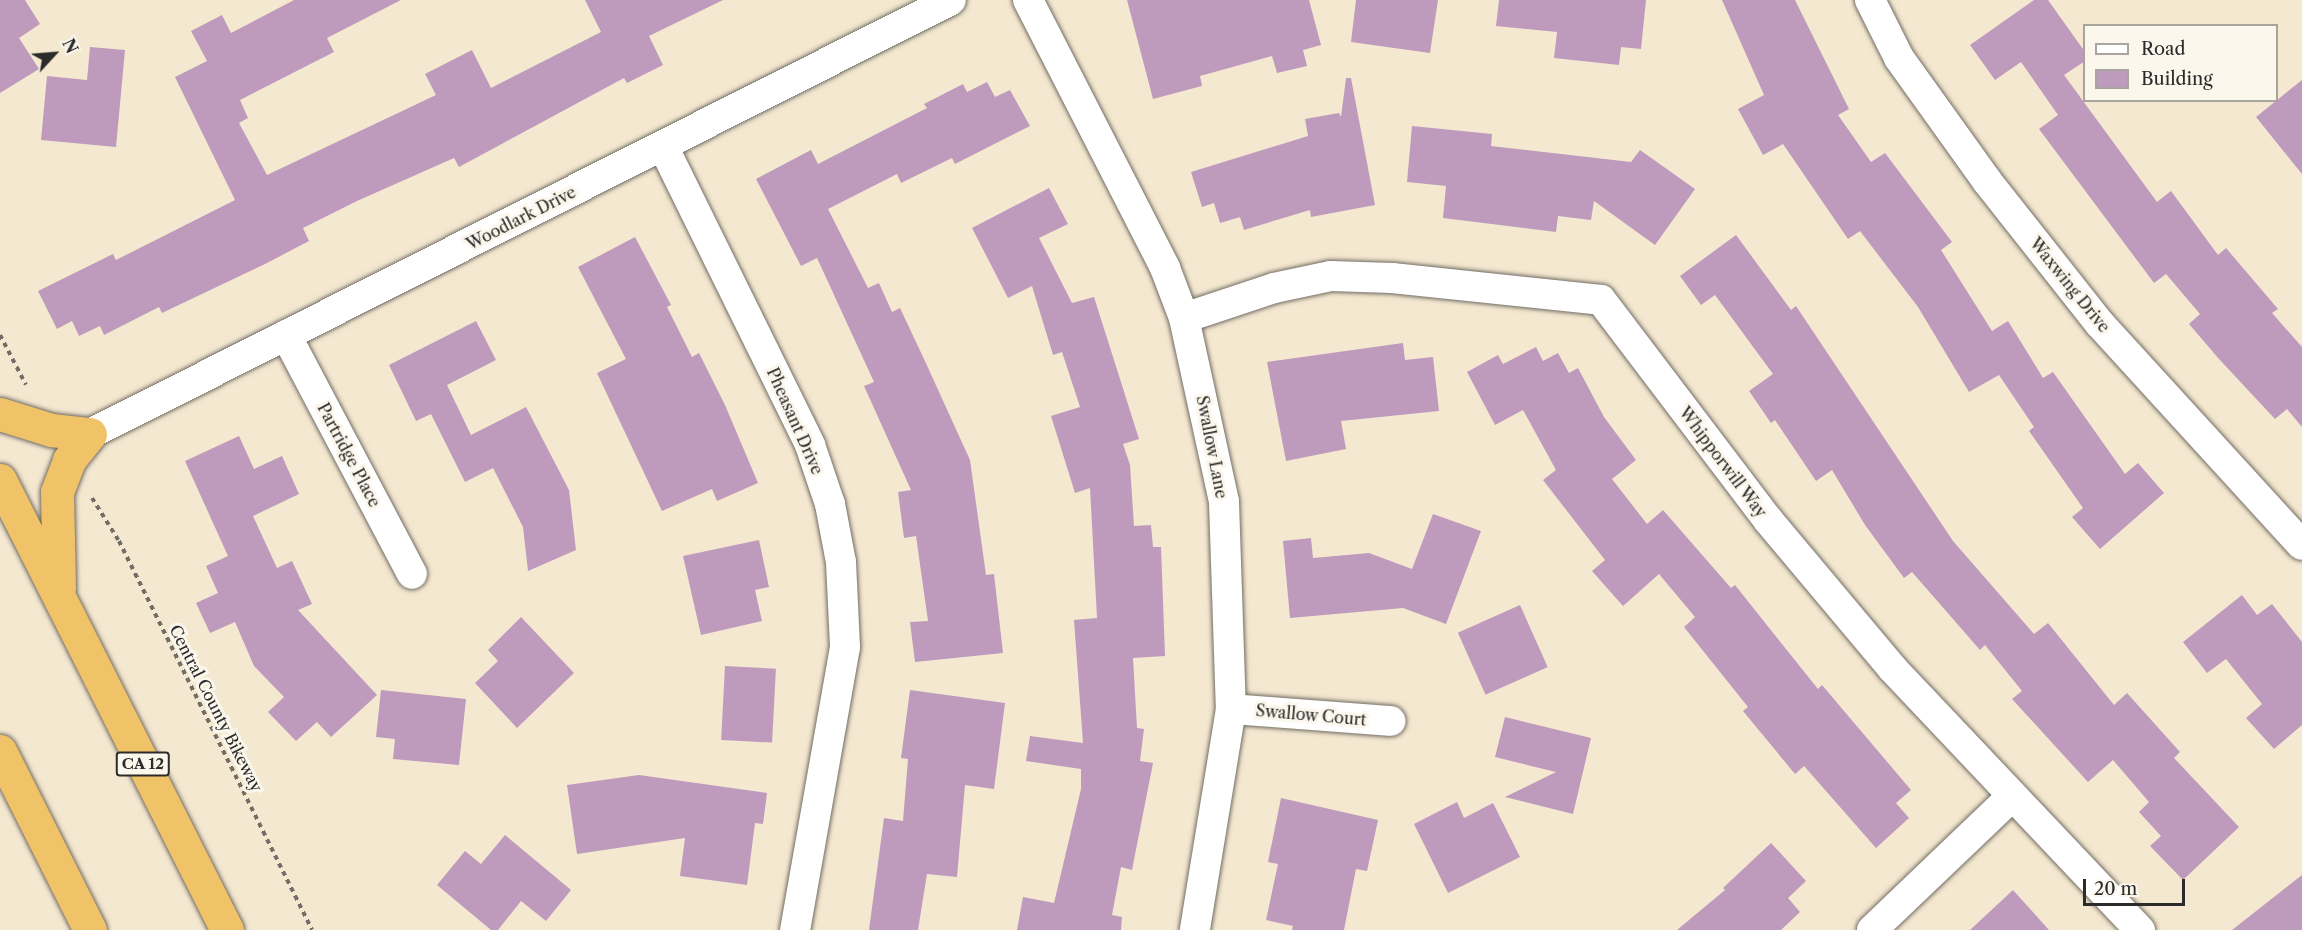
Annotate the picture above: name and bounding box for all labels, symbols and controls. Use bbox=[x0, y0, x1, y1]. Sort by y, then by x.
north arrow bbox=[24, 24, 84, 84]
legend bbox=[2083, 24, 2278, 102]
text: N bbox=[58, 35, 82, 57]
text: Road bbox=[2141, 38, 2186, 60]
text: Building bbox=[2141, 68, 2213, 90]
street label: Woodlark Drive bbox=[463, 182, 579, 254]
street label: Waxwing Drive bbox=[2026, 234, 2114, 336]
street label: Pheasant Drive bbox=[763, 365, 827, 477]
street label: Swallow Lane bbox=[1193, 394, 1231, 500]
street label: Partridge Place bbox=[313, 400, 385, 510]
street label: Whipporwill Way bbox=[1675, 403, 1771, 521]
street label: Central County Bikeway bbox=[165, 621, 267, 795]
street label: Swallow Court bbox=[1255, 701, 1367, 729]
road number: CA 12 bbox=[114, 752, 172, 776]
scale bar bbox=[2086, 867, 2188, 905]
text: 20 m bbox=[2094, 878, 2137, 900]

